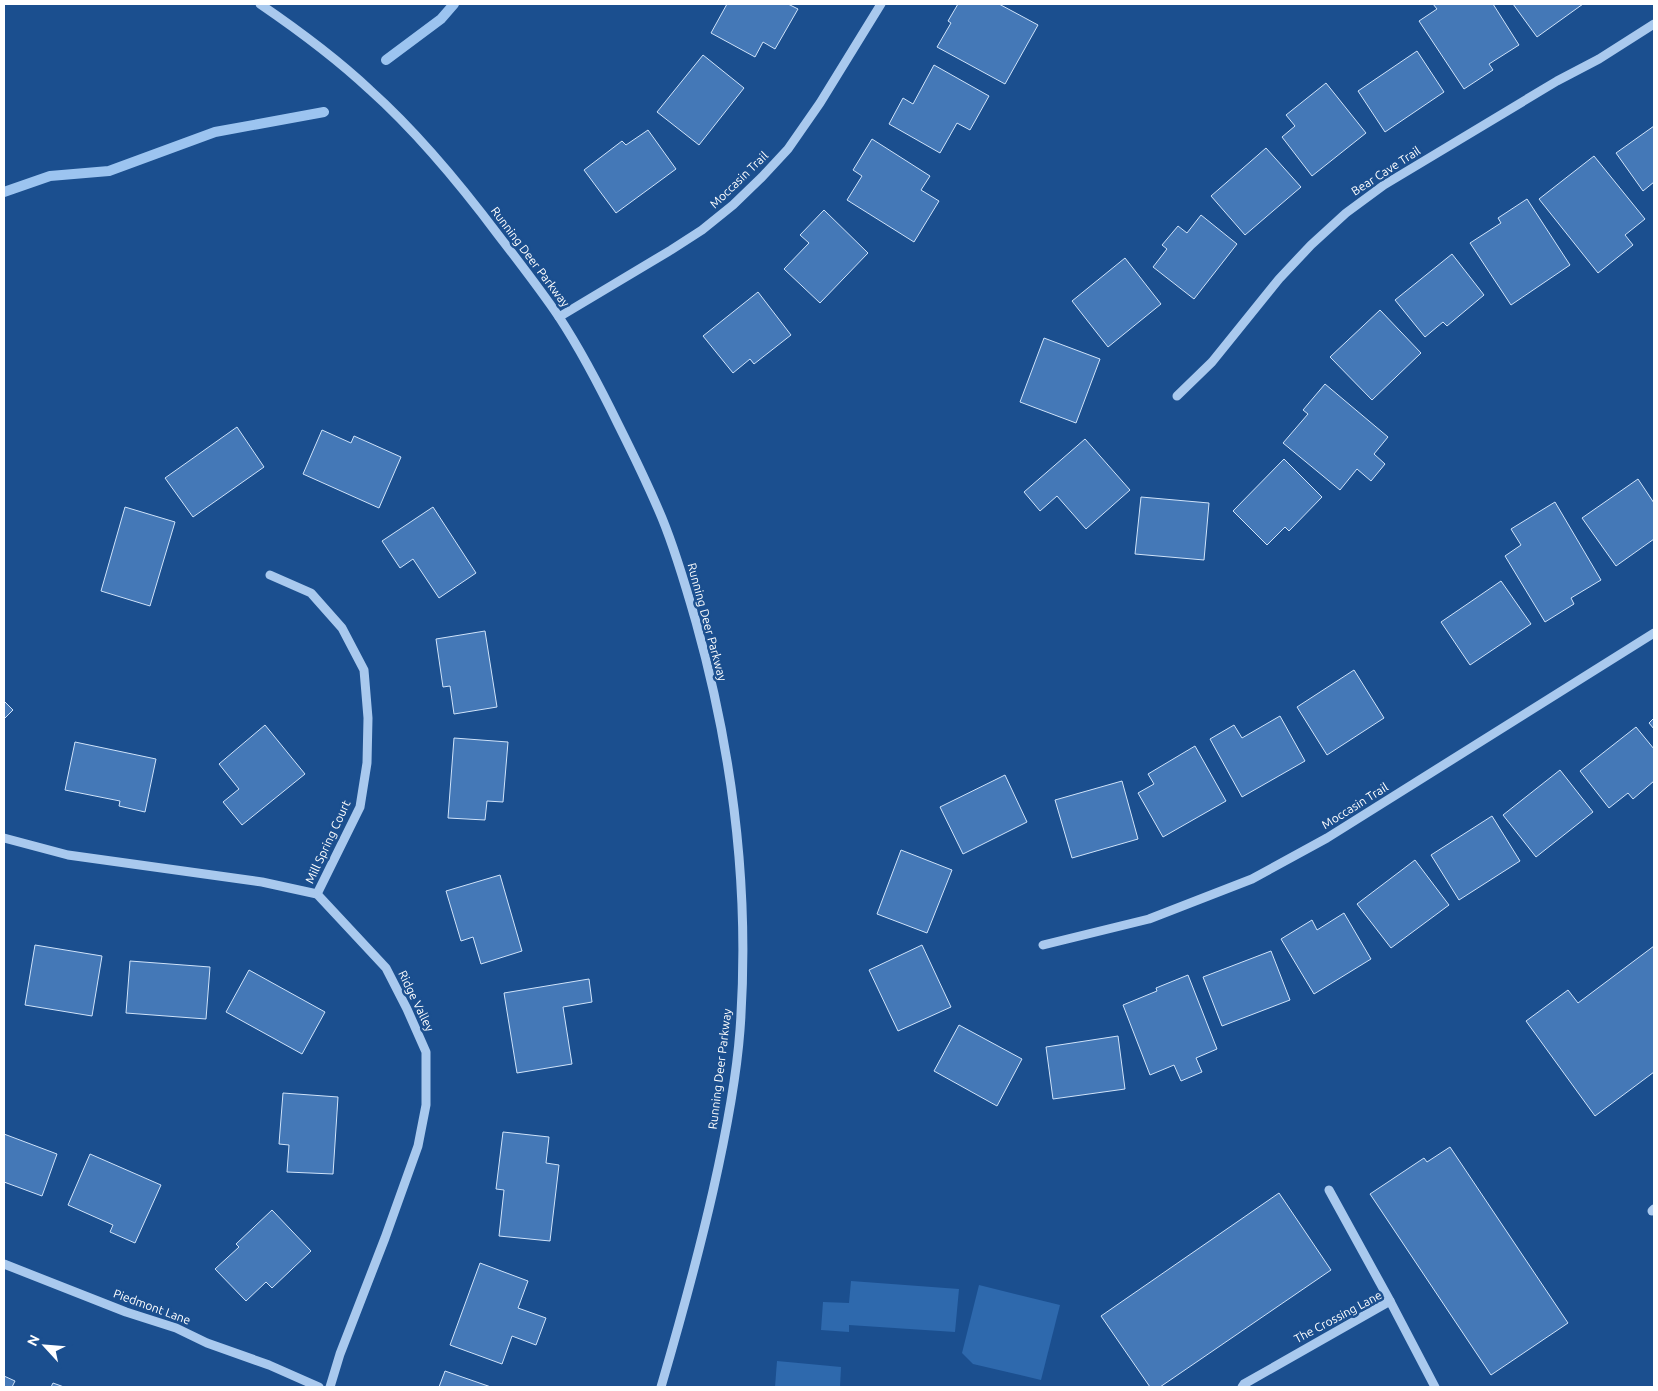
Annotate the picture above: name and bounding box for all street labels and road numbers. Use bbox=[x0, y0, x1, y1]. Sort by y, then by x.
street label: Bear Cave Trail bbox=[1349, 143, 1423, 198]
street label: Moccasin Trail bbox=[707, 149, 770, 211]
street label: Running Deer Parkway bbox=[489, 204, 572, 309]
street label: Running Deer Parkway bbox=[685, 561, 730, 682]
street label: Moccasin Trail bbox=[1319, 780, 1390, 831]
street label: Mill Spring Court bbox=[303, 798, 353, 885]
street label: Ridge Valley bbox=[396, 968, 437, 1033]
street label: Running Deer Parkway bbox=[706, 1008, 733, 1130]
street label: Piedmont Lane bbox=[112, 1287, 193, 1327]
street label: The Crossing Lane bbox=[1292, 1288, 1384, 1345]

